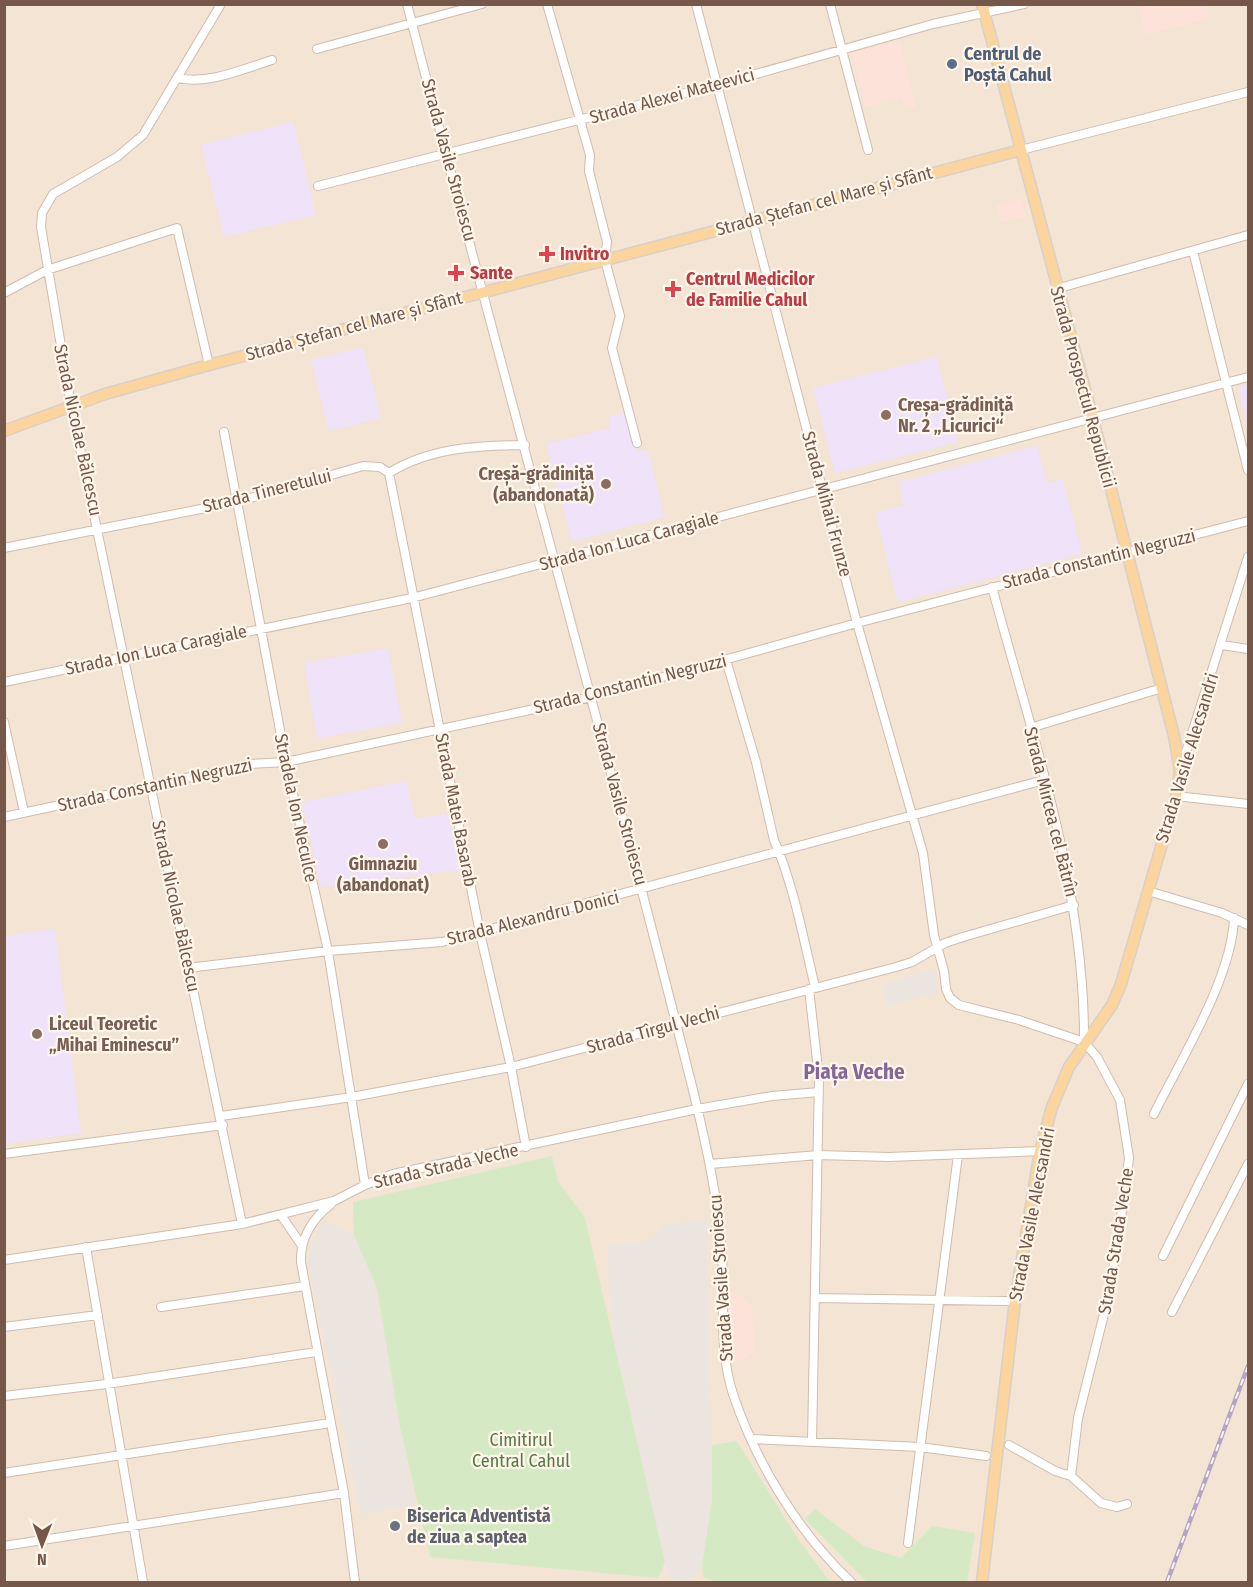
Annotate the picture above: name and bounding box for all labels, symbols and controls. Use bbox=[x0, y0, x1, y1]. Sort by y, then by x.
place label: Centrul de Poștă Cahul bbox=[964, 43, 1052, 87]
marker: Centrul de Poștă Cahul bbox=[945, 57, 959, 71]
street label: Strada Alexei Mateevici bbox=[587, 63, 757, 129]
street label: Strada Vasile Stroiescu bbox=[417, 76, 481, 244]
street label: Strada Ștefan cel Mare și Sfânt bbox=[713, 161, 935, 241]
place label: Invitro bbox=[560, 243, 610, 265]
marker: Invitro bbox=[538, 245, 556, 263]
place label: Sante bbox=[470, 262, 513, 284]
marker: Sante bbox=[447, 264, 465, 282]
place label: Centrul Medicilor de Familie Cahul bbox=[686, 268, 815, 311]
marker: Centrul Medicilor de Familie Cahul bbox=[664, 280, 682, 298]
street label: Strada Prospectul Republicii bbox=[1046, 284, 1120, 490]
street label: Strada Ștefan cel Mare și Sfânt bbox=[243, 286, 465, 366]
street label: Strada Nicolae Bălcescu bbox=[49, 342, 107, 518]
place label: Creșa-grădiniță Nr. 2 „Licurici“ bbox=[898, 394, 1013, 437]
marker: Creșa-grădiniță Nr. 2 „Licurici“ bbox=[879, 408, 893, 422]
street label: Strada Mihail Frunze bbox=[797, 429, 857, 579]
place label: Creșă-grădiniță (abandonată) bbox=[479, 463, 595, 506]
street label: Strada Tineretului bbox=[200, 464, 334, 518]
marker: Creșă-grădiniță (abandonată) bbox=[599, 477, 613, 491]
street label: Strada Ion Luca Caragiale bbox=[537, 506, 721, 576]
street label: Strada Constantin Negruzzi bbox=[1000, 524, 1198, 594]
street label: Strada Ion Luca Caragiale bbox=[63, 620, 249, 680]
street label: Strada Constantin Negruzzi bbox=[531, 649, 729, 719]
street label: Strada Vasile Alecsandri bbox=[1151, 671, 1223, 845]
street label: Strada Vasile Stroiescu bbox=[588, 720, 652, 888]
street label: Strada Mircea cel Bătrîn bbox=[1019, 725, 1083, 899]
street label: Strada Matei Basarab bbox=[430, 731, 482, 889]
street label: Stradela Ion Neculce bbox=[270, 732, 323, 884]
street label: Strada Constantin Negruzzi bbox=[56, 754, 254, 816]
street label: Strada Nicolae Bălcescu bbox=[147, 818, 205, 994]
marker: Gimnaziu (abandonat) bbox=[376, 837, 390, 851]
place label: Gimnaziu (abandonat) bbox=[337, 853, 430, 896]
street label: Strada Alexandru Donici bbox=[445, 886, 621, 950]
street label: Strada Tîrgul Vechi bbox=[584, 1002, 722, 1058]
place label: Liceul Teoretic „Mihai Eminescu” bbox=[49, 1013, 179, 1056]
marker: Liceul Teoretic „Mihai Eminescu” bbox=[30, 1027, 44, 1041]
district label: Piața Veche bbox=[803, 1059, 905, 1086]
street label: Strada Vasile Alecsandri bbox=[1004, 1125, 1060, 1303]
street label: Strada Strada Veche bbox=[372, 1139, 521, 1193]
street label: Strada Strada Veche bbox=[1094, 1166, 1138, 1316]
street label: Strada Vasile Stroiescu bbox=[704, 1194, 738, 1362]
park label: Cimitirul Central Cahul bbox=[472, 1429, 570, 1472]
place label: Biserica Adventistă de ziua a saptea bbox=[407, 1505, 551, 1548]
north arrow bbox=[12, 1515, 72, 1575]
marker: Biserica Adventistă de ziua a saptea bbox=[388, 1519, 402, 1533]
text: N bbox=[37, 1550, 47, 1569]

